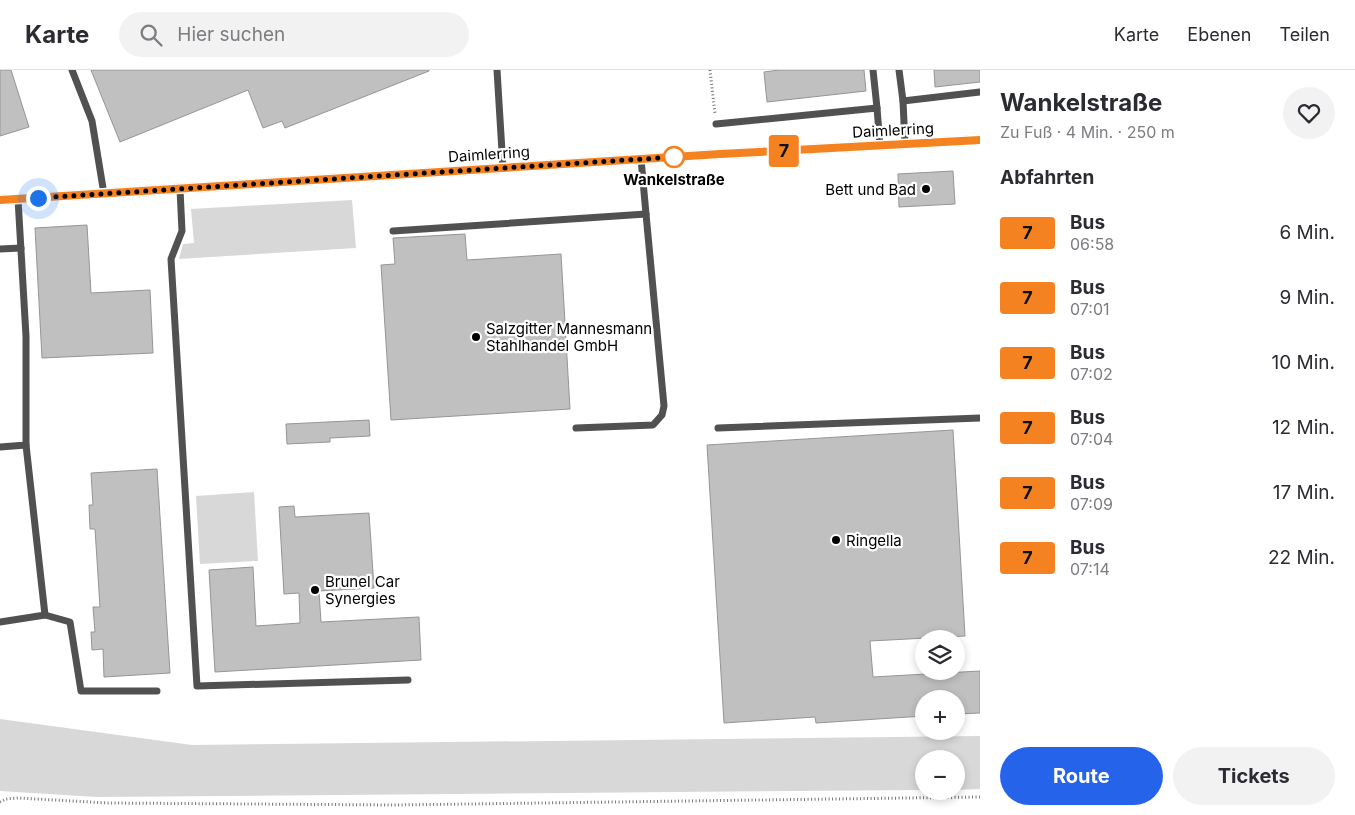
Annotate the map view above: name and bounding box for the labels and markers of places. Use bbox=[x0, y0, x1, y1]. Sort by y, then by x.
marker: Wankelstraße bbox=[663, 146, 685, 168]
place label: Wankelstraße bbox=[623, 170, 725, 189]
place label: Bett und Bad bbox=[825, 180, 916, 199]
marker: Bett und Bad bbox=[920, 183, 932, 195]
place label: Salzgitter Mannesmann Stahlhandel GmbH bbox=[486, 319, 652, 355]
marker: Salzgitter Mannesmann Stahlhandel GmbH bbox=[470, 331, 482, 343]
place label: Ringella bbox=[846, 531, 902, 550]
marker: Ringella bbox=[830, 534, 842, 546]
place label: Brunel Car Synergies bbox=[325, 572, 400, 608]
marker: Brunel Car Synergies bbox=[309, 584, 321, 596]

